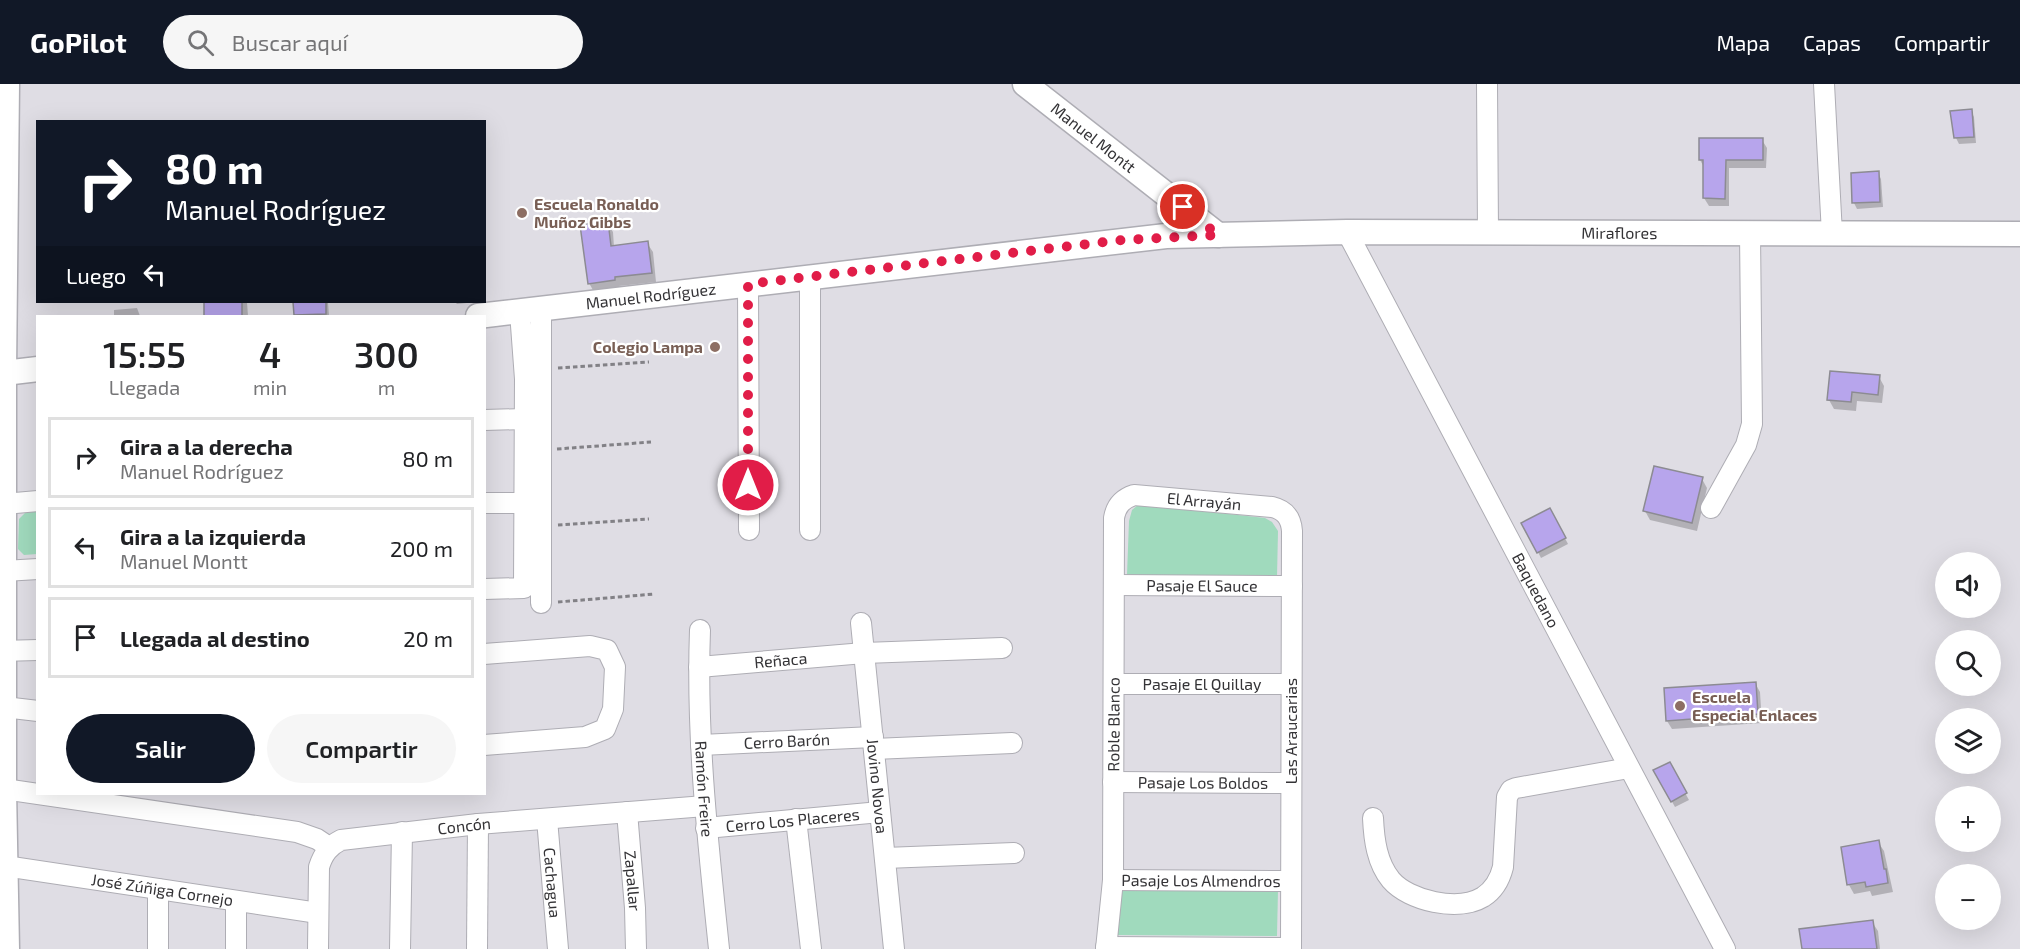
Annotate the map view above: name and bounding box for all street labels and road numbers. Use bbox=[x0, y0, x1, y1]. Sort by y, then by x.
street label: Manuel Montt bbox=[1048, 98, 1140, 176]
street label: Miraflores bbox=[1581, 223, 1657, 242]
street label: Manuel Rodríguez bbox=[585, 278, 717, 312]
street label: El Arrayán bbox=[1166, 488, 1242, 513]
street label: Baquedano bbox=[1509, 549, 1564, 631]
street label: Pasaje El Sauce bbox=[1146, 575, 1258, 595]
street label: Reñaca bbox=[753, 648, 808, 671]
street label: Pasaje El Quillay bbox=[1143, 674, 1262, 694]
street label: Roble Blanco bbox=[1103, 677, 1123, 772]
street label: Las Araucarias bbox=[1281, 678, 1300, 784]
street label: Cerro Barón bbox=[743, 729, 830, 752]
street label: Jovino Novoa bbox=[864, 738, 892, 835]
street label: Ramón Freire bbox=[692, 740, 718, 838]
street label: Pasaje Los Boldos bbox=[1138, 772, 1268, 792]
street label: Cerro Los Placeres bbox=[725, 804, 860, 835]
street label: Concón bbox=[436, 813, 492, 838]
street label: Cachagua bbox=[540, 847, 565, 919]
street label: Zapallar bbox=[621, 850, 645, 912]
street label: José Zúñiga Cornejo bbox=[90, 869, 235, 909]
street label: Pasaje Los Almendros bbox=[1121, 870, 1281, 890]

